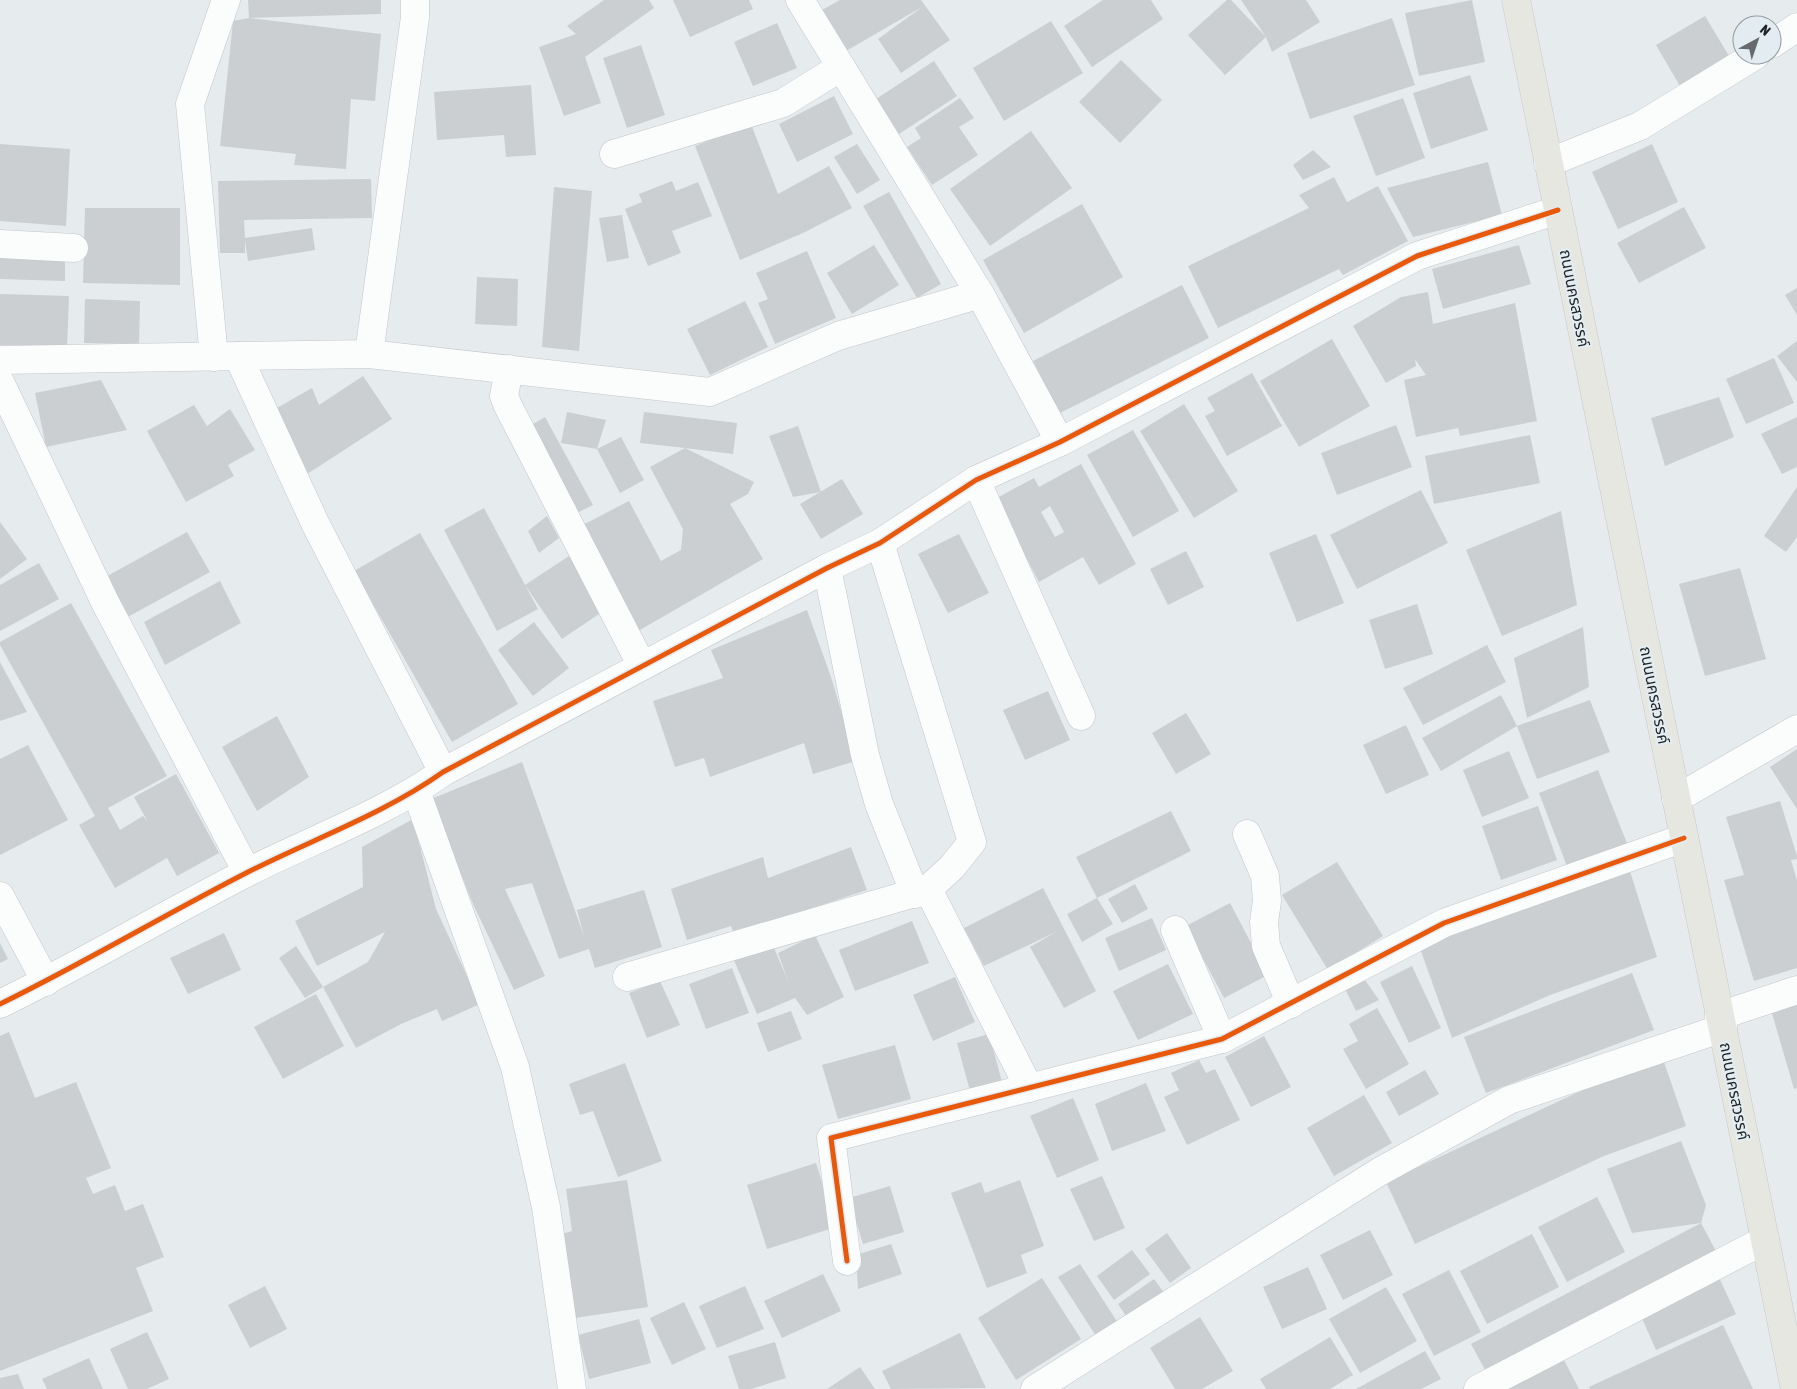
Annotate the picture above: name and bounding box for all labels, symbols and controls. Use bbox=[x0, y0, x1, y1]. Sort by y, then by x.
north arrow bbox=[1732, 15, 1782, 65]
text: N bbox=[1757, 21, 1774, 39]
street label: ถนนนครสวรรค์ bbox=[1557, 248, 1593, 348]
street label: ถนนนครสวรรค์ bbox=[1637, 645, 1673, 745]
street label: ถนนนครสวรรค์ bbox=[1717, 1041, 1753, 1141]

